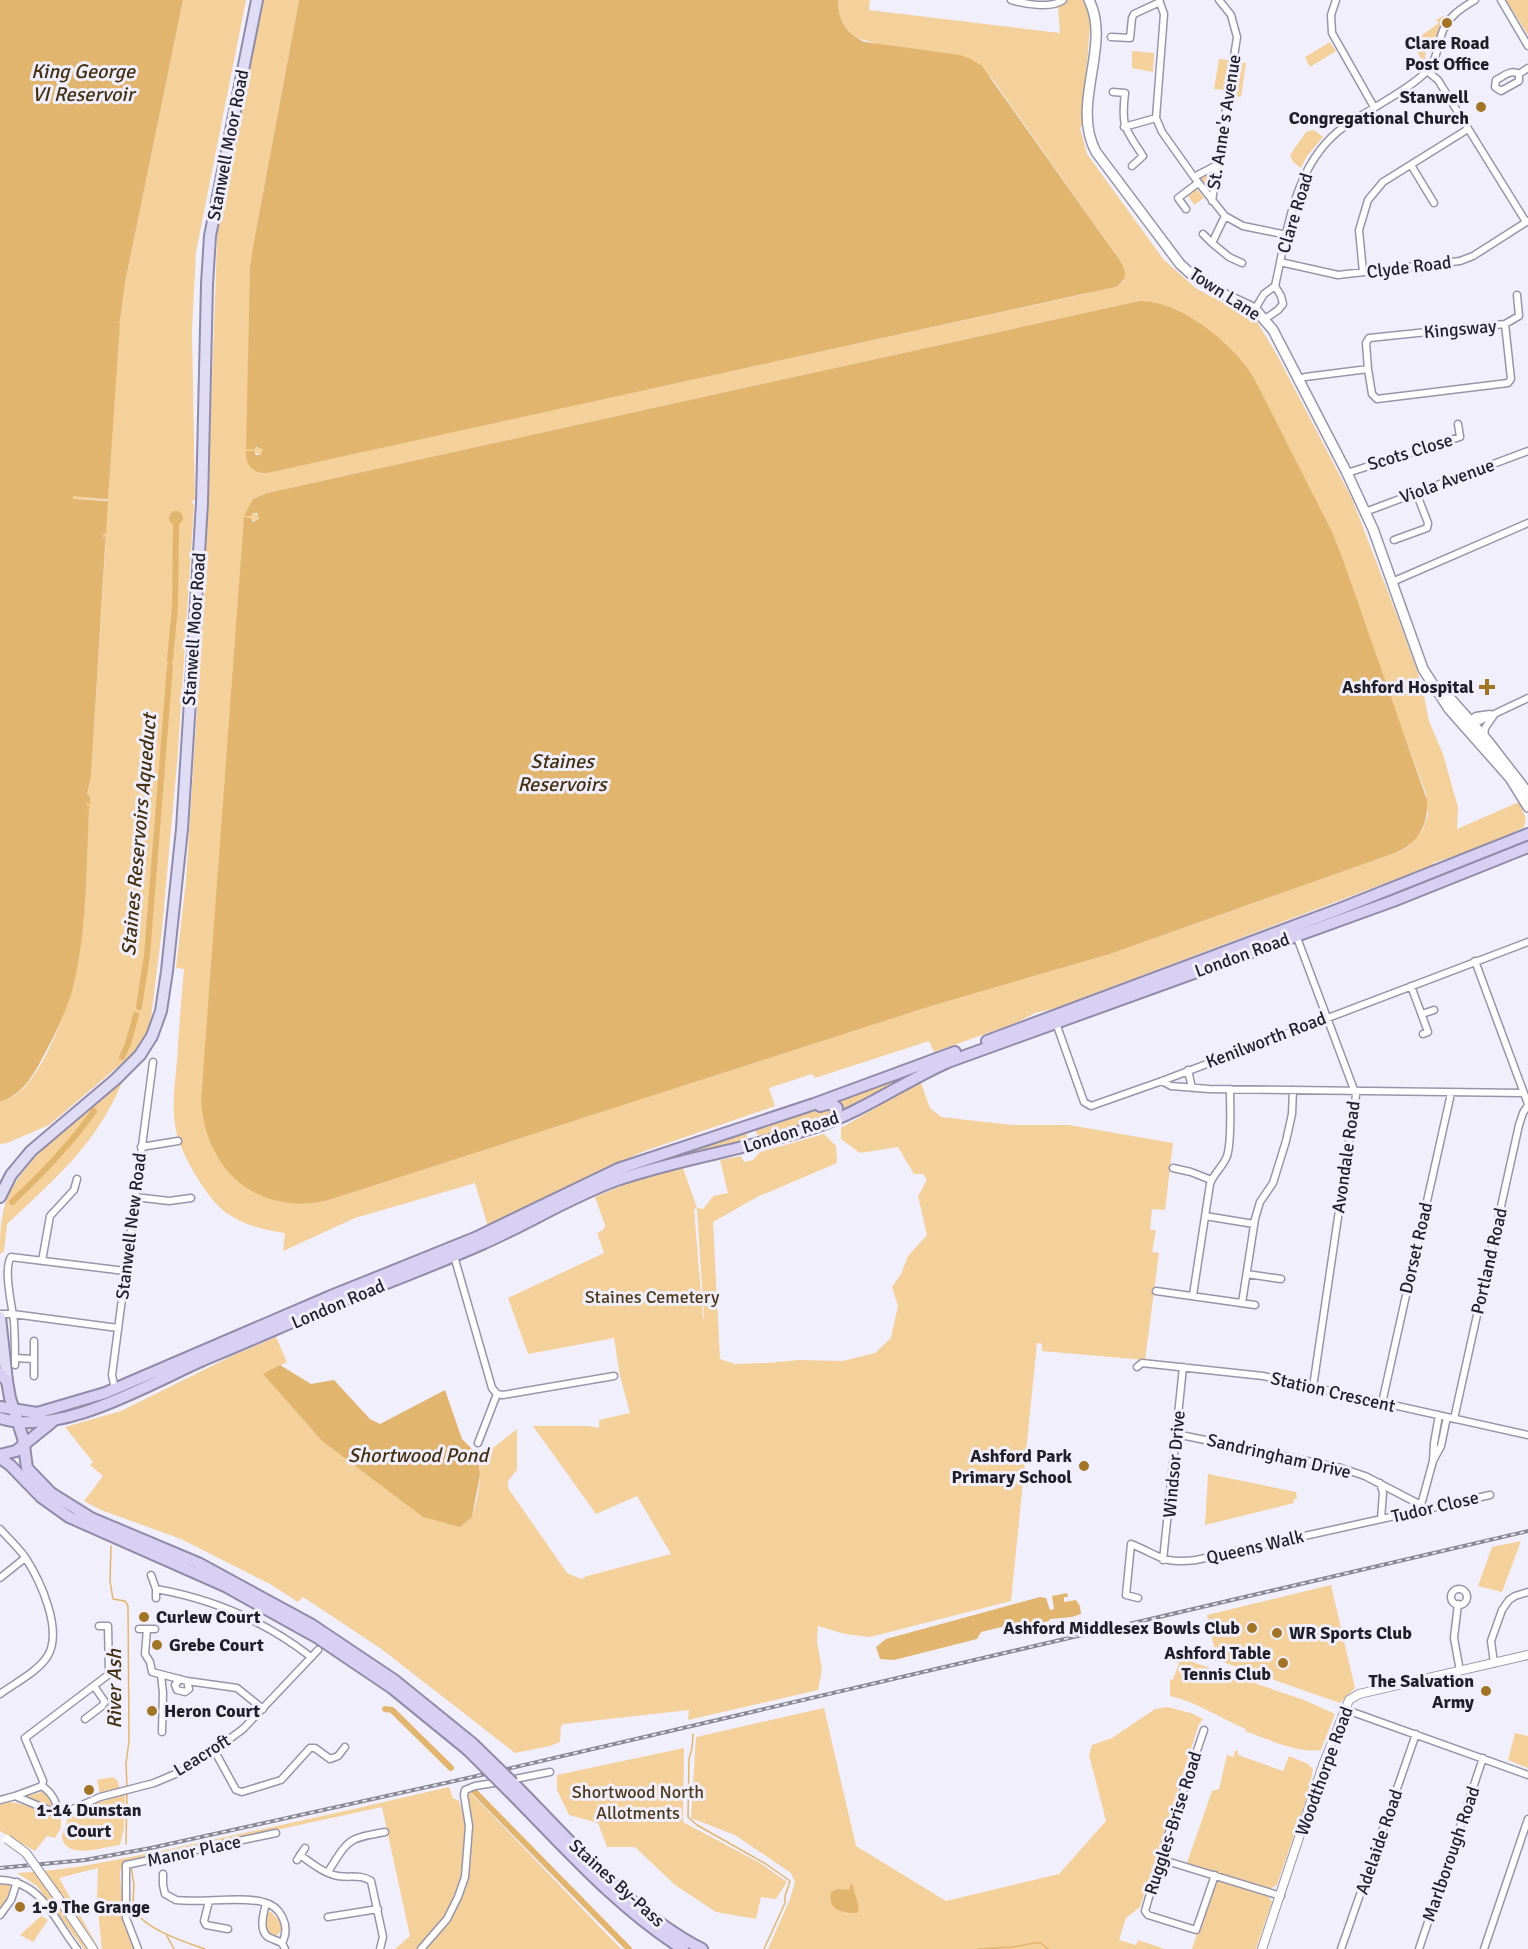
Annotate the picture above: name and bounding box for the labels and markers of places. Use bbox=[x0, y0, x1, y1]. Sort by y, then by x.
marker: Clare Road Post Office bbox=[1440, 16, 1454, 30]
place label: Clare Road Post Office bbox=[1405, 32, 1490, 75]
place label: Stanwell Congregational Church bbox=[1289, 86, 1469, 129]
marker: Stanwell Congregational Church bbox=[1474, 100, 1488, 114]
place label: Ashford Hospital bbox=[1342, 676, 1474, 698]
marker: Ashford Hospital bbox=[1478, 678, 1496, 696]
place label: Ashford Park Primary School bbox=[952, 1445, 1073, 1488]
marker: Ashford Park Primary School bbox=[1077, 1459, 1091, 1473]
place label: Curlew Court bbox=[156, 1606, 261, 1628]
marker: Curlew Court bbox=[137, 1610, 151, 1624]
place label: Ashford Middlesex Bowls Club bbox=[1003, 1617, 1240, 1639]
marker: Ashford Middlesex Bowls Club bbox=[1245, 1621, 1259, 1635]
place label: WR Sports Club bbox=[1289, 1622, 1412, 1644]
marker: WR Sports Club bbox=[1270, 1626, 1284, 1640]
place label: Grebe Court bbox=[169, 1634, 264, 1656]
marker: Grebe Court bbox=[150, 1638, 164, 1652]
place label: Ashford Table Tennis Club bbox=[1164, 1642, 1271, 1685]
marker: Ashford Table Tennis Club bbox=[1276, 1656, 1290, 1670]
place label: The Salvation Army bbox=[1368, 1670, 1474, 1713]
marker: The Salvation Army bbox=[1479, 1684, 1493, 1698]
place label: Heron Court bbox=[164, 1700, 260, 1722]
marker: Heron Court bbox=[145, 1704, 159, 1718]
marker: 1-14 Dunstan Court bbox=[82, 1783, 96, 1797]
place label: 1-14 Dunstan Court bbox=[36, 1799, 142, 1842]
place label: 1-9 The Grange bbox=[32, 1896, 150, 1918]
marker: 1-9 The Grange bbox=[13, 1900, 27, 1914]

